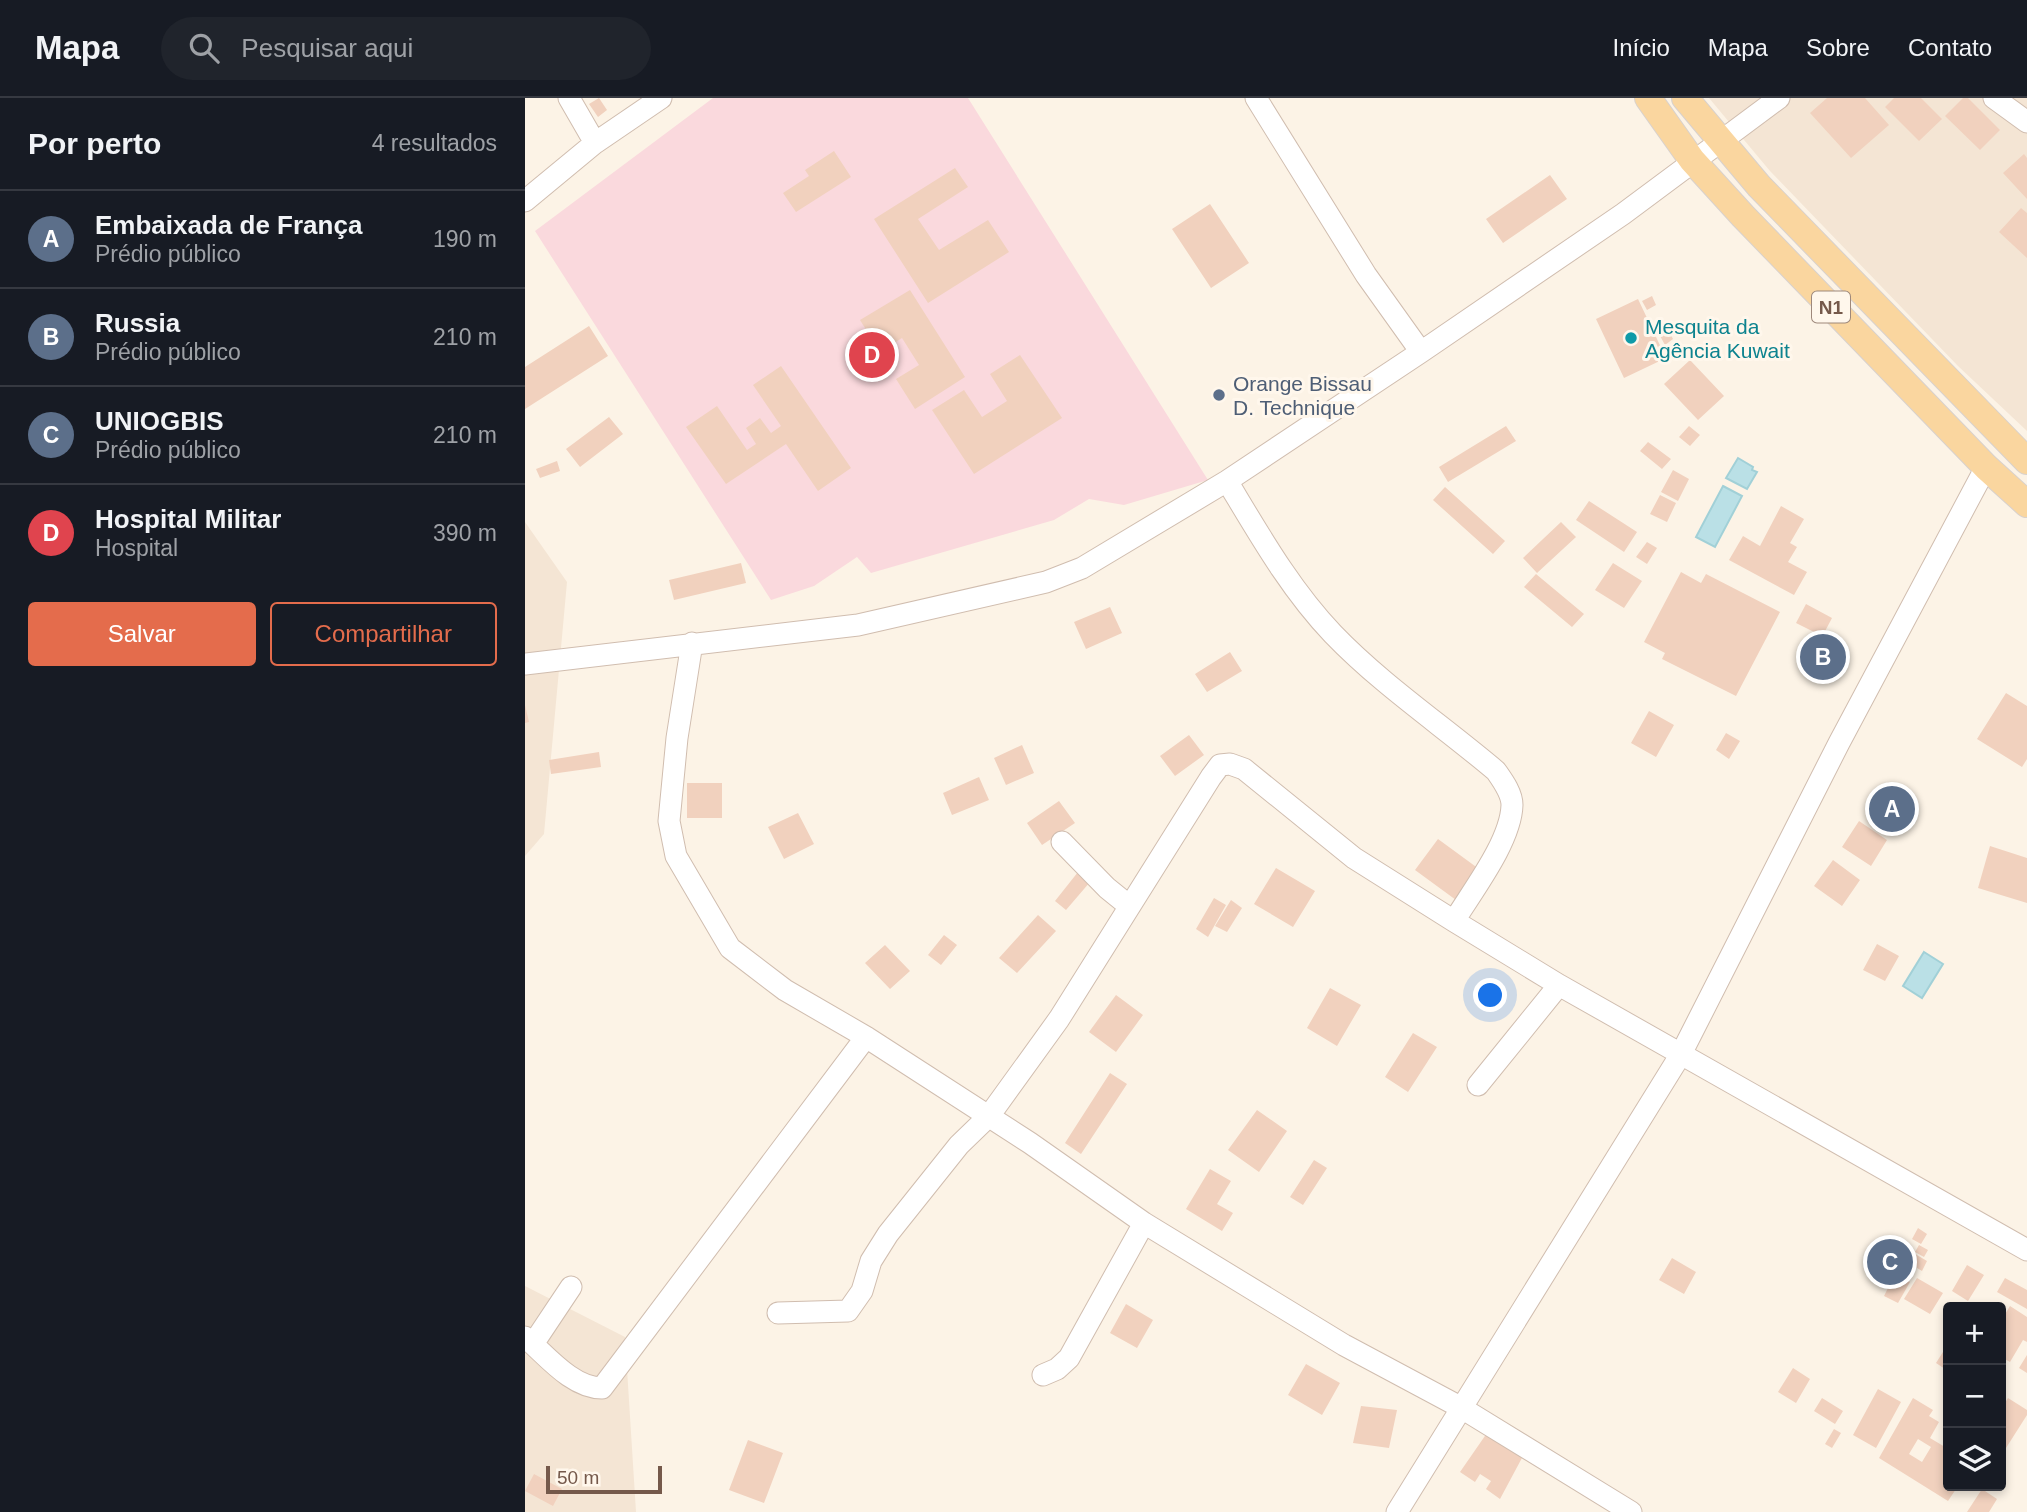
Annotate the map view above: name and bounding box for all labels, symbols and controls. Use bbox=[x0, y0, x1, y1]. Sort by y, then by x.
search box bbox=[161, 17, 651, 80]
text: Mapa bbox=[35, 29, 119, 66]
icon: search bbox=[185, 29, 223, 67]
text: Pesquisar aqui bbox=[241, 33, 413, 63]
text: Início bbox=[1612, 34, 1670, 61]
text: Mapa bbox=[1708, 34, 1768, 61]
text: Sobre bbox=[1806, 34, 1870, 61]
text: Contato bbox=[1908, 34, 1992, 61]
text: Por perto bbox=[28, 127, 161, 160]
text: 4 resultados bbox=[372, 130, 497, 156]
text: Embaixada de França bbox=[95, 210, 362, 240]
text: A bbox=[43, 226, 59, 252]
text: 190 m bbox=[433, 226, 497, 252]
text: Prédio público bbox=[95, 241, 241, 267]
road number: N1 bbox=[1812, 292, 1850, 322]
text: Russia bbox=[95, 308, 180, 338]
place label: Mesquita da Agência Kuwait bbox=[1645, 315, 1790, 362]
text: B bbox=[43, 324, 59, 350]
text: 210 m bbox=[433, 324, 497, 350]
pin: D bbox=[849, 329, 895, 381]
marker: Mesquita da Agência Kuwait bbox=[1623, 330, 1639, 346]
text: Prédio público bbox=[95, 339, 241, 365]
place label: Orange Bissau D. Technique bbox=[1233, 372, 1372, 419]
marker: Orange Bissau D. Technique bbox=[1211, 387, 1227, 403]
text: UNIOGBIS bbox=[95, 406, 224, 436]
text: C bbox=[43, 422, 59, 448]
text: 210 m bbox=[433, 422, 497, 448]
text: Prédio público bbox=[95, 437, 241, 463]
text: Hospital Militar bbox=[95, 504, 281, 534]
text: D bbox=[43, 520, 59, 546]
text: 390 m bbox=[433, 520, 497, 546]
text: Hospital bbox=[95, 535, 178, 561]
button: Salvar bbox=[28, 602, 256, 666]
button: Compartilhar bbox=[270, 602, 497, 666]
pin: B bbox=[1800, 631, 1846, 683]
pin: A bbox=[1869, 783, 1915, 835]
your location bbox=[1473, 978, 1507, 1012]
pin: C bbox=[1867, 1236, 1913, 1288]
map controls bbox=[1943, 1302, 2006, 1491]
button: + bbox=[1943, 1302, 2006, 1365]
button: − bbox=[1943, 1365, 2006, 1428]
button: layers bbox=[1943, 1428, 2006, 1491]
scale bar bbox=[546, 1463, 661, 1495]
text: 50 m bbox=[557, 1467, 599, 1488]

